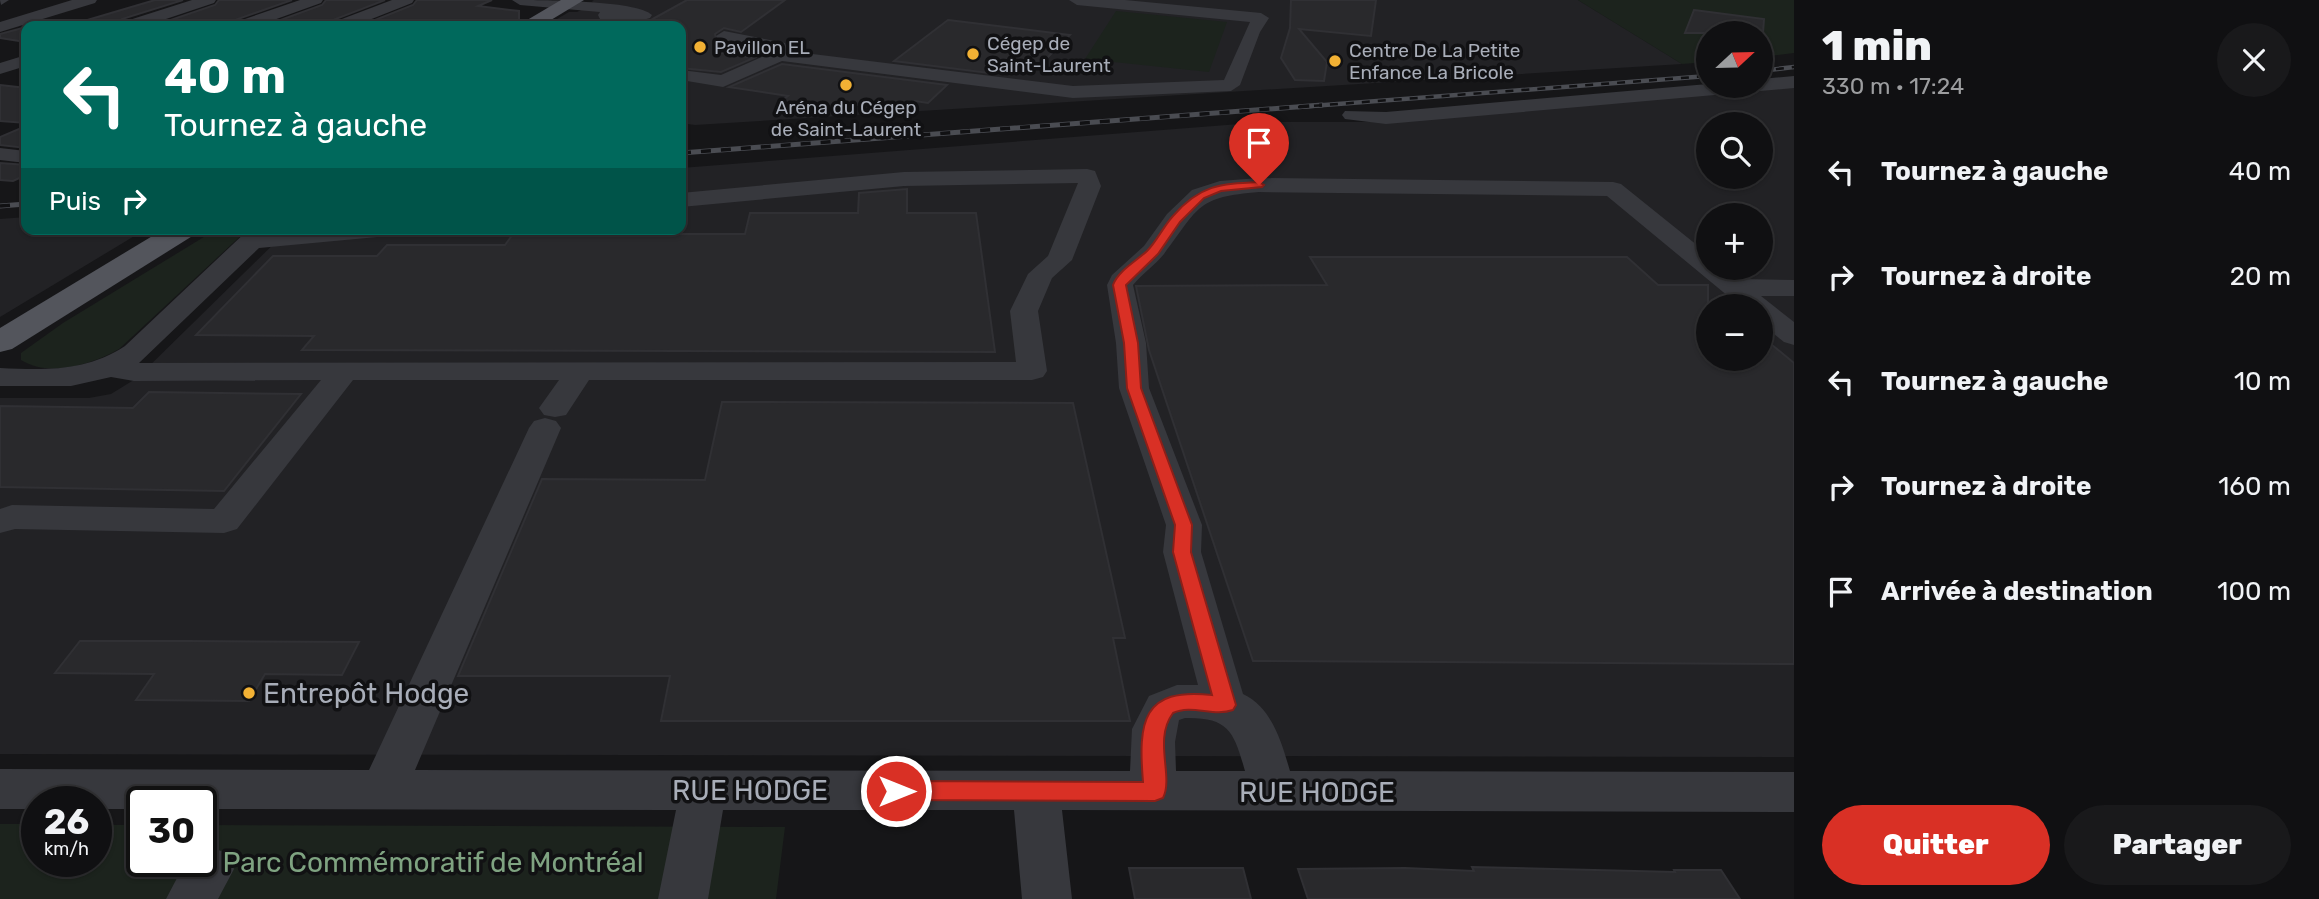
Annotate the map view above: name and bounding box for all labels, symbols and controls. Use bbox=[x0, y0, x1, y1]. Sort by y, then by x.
north arrow bbox=[1696, 21, 1773, 98]
map controls bbox=[1696, 21, 1773, 371]
text: 1 min bbox=[1822, 21, 1932, 71]
button: close bbox=[2217, 23, 2291, 97]
place label: Cégep de Saint-Laurent bbox=[987, 32, 1111, 77]
place label: Pavillon EL bbox=[714, 36, 810, 59]
marker: Pavillon EL bbox=[692, 39, 708, 55]
place label: Centre De La Petite Enfance La Bricole bbox=[1349, 39, 1520, 84]
marker: Cégep de Saint-Laurent bbox=[965, 46, 981, 62]
text: 40 m bbox=[164, 47, 286, 105]
icon: left bbox=[49, 49, 140, 140]
marker: Centre De La Petite Enfance La Bricole bbox=[1327, 53, 1343, 69]
text: 330 m · 17:24 bbox=[1822, 72, 1964, 100]
marker: Aréna du Cégep de Saint-Laurent bbox=[838, 77, 854, 93]
place label: Aréna du Cégep de Saint-Laurent bbox=[771, 96, 922, 141]
text: Tournez à gauche bbox=[164, 106, 427, 144]
button: search bbox=[1696, 112, 1773, 189]
pin bbox=[1229, 113, 1289, 185]
icon: arrive bbox=[1240, 124, 1278, 162]
icon: left bbox=[1822, 153, 1860, 191]
text: Tournez à gauche bbox=[1881, 156, 2109, 187]
text: 40 m bbox=[2229, 156, 2291, 187]
icon: right bbox=[115, 182, 153, 220]
text: Puis bbox=[49, 186, 101, 217]
button: + bbox=[1696, 203, 1773, 280]
icon: right bbox=[1822, 258, 1860, 296]
text: Tournez à droite bbox=[1881, 261, 2091, 292]
text: 20 m bbox=[2230, 261, 2291, 292]
button: − bbox=[1696, 294, 1773, 371]
icon: left bbox=[1822, 363, 1860, 401]
text: Tournez à gauche bbox=[1881, 366, 2109, 397]
text: 10 m bbox=[2234, 366, 2291, 397]
icon: right bbox=[1822, 468, 1860, 506]
text: Tournez à droite bbox=[1881, 471, 2091, 502]
text: 160 m bbox=[2218, 471, 2291, 502]
icon: arrive bbox=[1822, 573, 1860, 611]
text: Arrivée à destination bbox=[1881, 576, 2153, 607]
text: 100 m bbox=[2217, 576, 2291, 607]
place label: Entrepôt Hodge bbox=[263, 677, 469, 710]
marker: Entrepôt Hodge bbox=[241, 685, 257, 701]
position arrow bbox=[859, 754, 933, 828]
street label: RUE HODGE bbox=[672, 774, 828, 807]
street label: RUE HODGE bbox=[1239, 776, 1395, 809]
speed limit sign: 30 bbox=[126, 786, 217, 877]
text: 26 bbox=[44, 801, 89, 843]
button: Quitter bbox=[1822, 805, 2050, 885]
button: Partager bbox=[2064, 805, 2291, 885]
text: km/h bbox=[44, 838, 89, 860]
park label: Parc Commémoratif de Montréal bbox=[223, 846, 644, 879]

